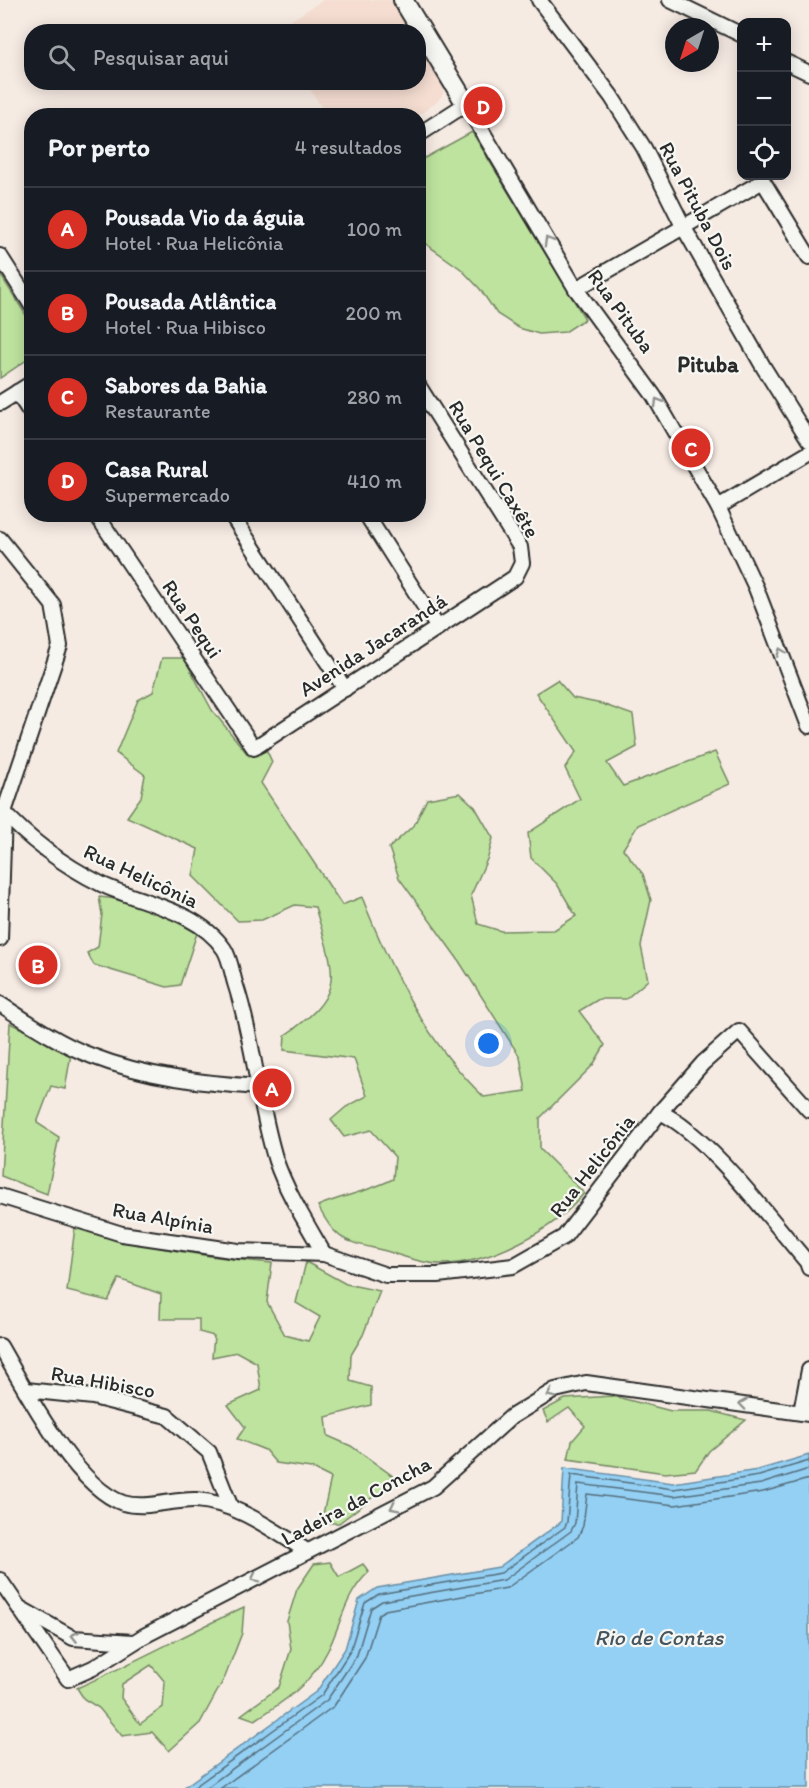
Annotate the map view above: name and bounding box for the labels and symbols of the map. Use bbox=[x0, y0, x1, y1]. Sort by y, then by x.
north arrow bbox=[665, 18, 719, 72]
pin: D bbox=[464, 84, 502, 128]
street label: Rua Pituba Dois bbox=[654, 137, 743, 274]
one-way arrow bbox=[544, 237, 555, 247]
street label: Rua Pituba bbox=[583, 264, 660, 357]
district label: Pituba bbox=[677, 351, 739, 378]
street label: Rua Pequi Caxête bbox=[443, 395, 545, 542]
one-way arrow bbox=[653, 398, 665, 408]
pin: C bbox=[672, 426, 710, 470]
street label: Rua Pequi bbox=[157, 575, 228, 663]
street label: Avenida Jacarandá bbox=[294, 588, 451, 702]
one-way arrow bbox=[775, 647, 788, 658]
street label: Rua Helicônia bbox=[80, 838, 203, 913]
pin: B bbox=[18, 942, 57, 988]
your location bbox=[474, 1029, 503, 1058]
pin: A bbox=[252, 1066, 292, 1110]
street label: Rua Helicônia bbox=[544, 1109, 640, 1222]
street label: Rua Alpínia bbox=[111, 1196, 216, 1239]
street label: Rua Hibisco bbox=[49, 1360, 157, 1403]
one-way arrow bbox=[547, 1386, 558, 1398]
one-way arrow bbox=[738, 1398, 748, 1411]
street label: Ladeira da Concha bbox=[277, 1450, 435, 1551]
one-way arrow bbox=[390, 1500, 401, 1511]
one-way arrow bbox=[251, 1571, 261, 1582]
water label: Rio de Contas bbox=[595, 1624, 725, 1651]
one-way arrow bbox=[70, 1631, 80, 1644]

